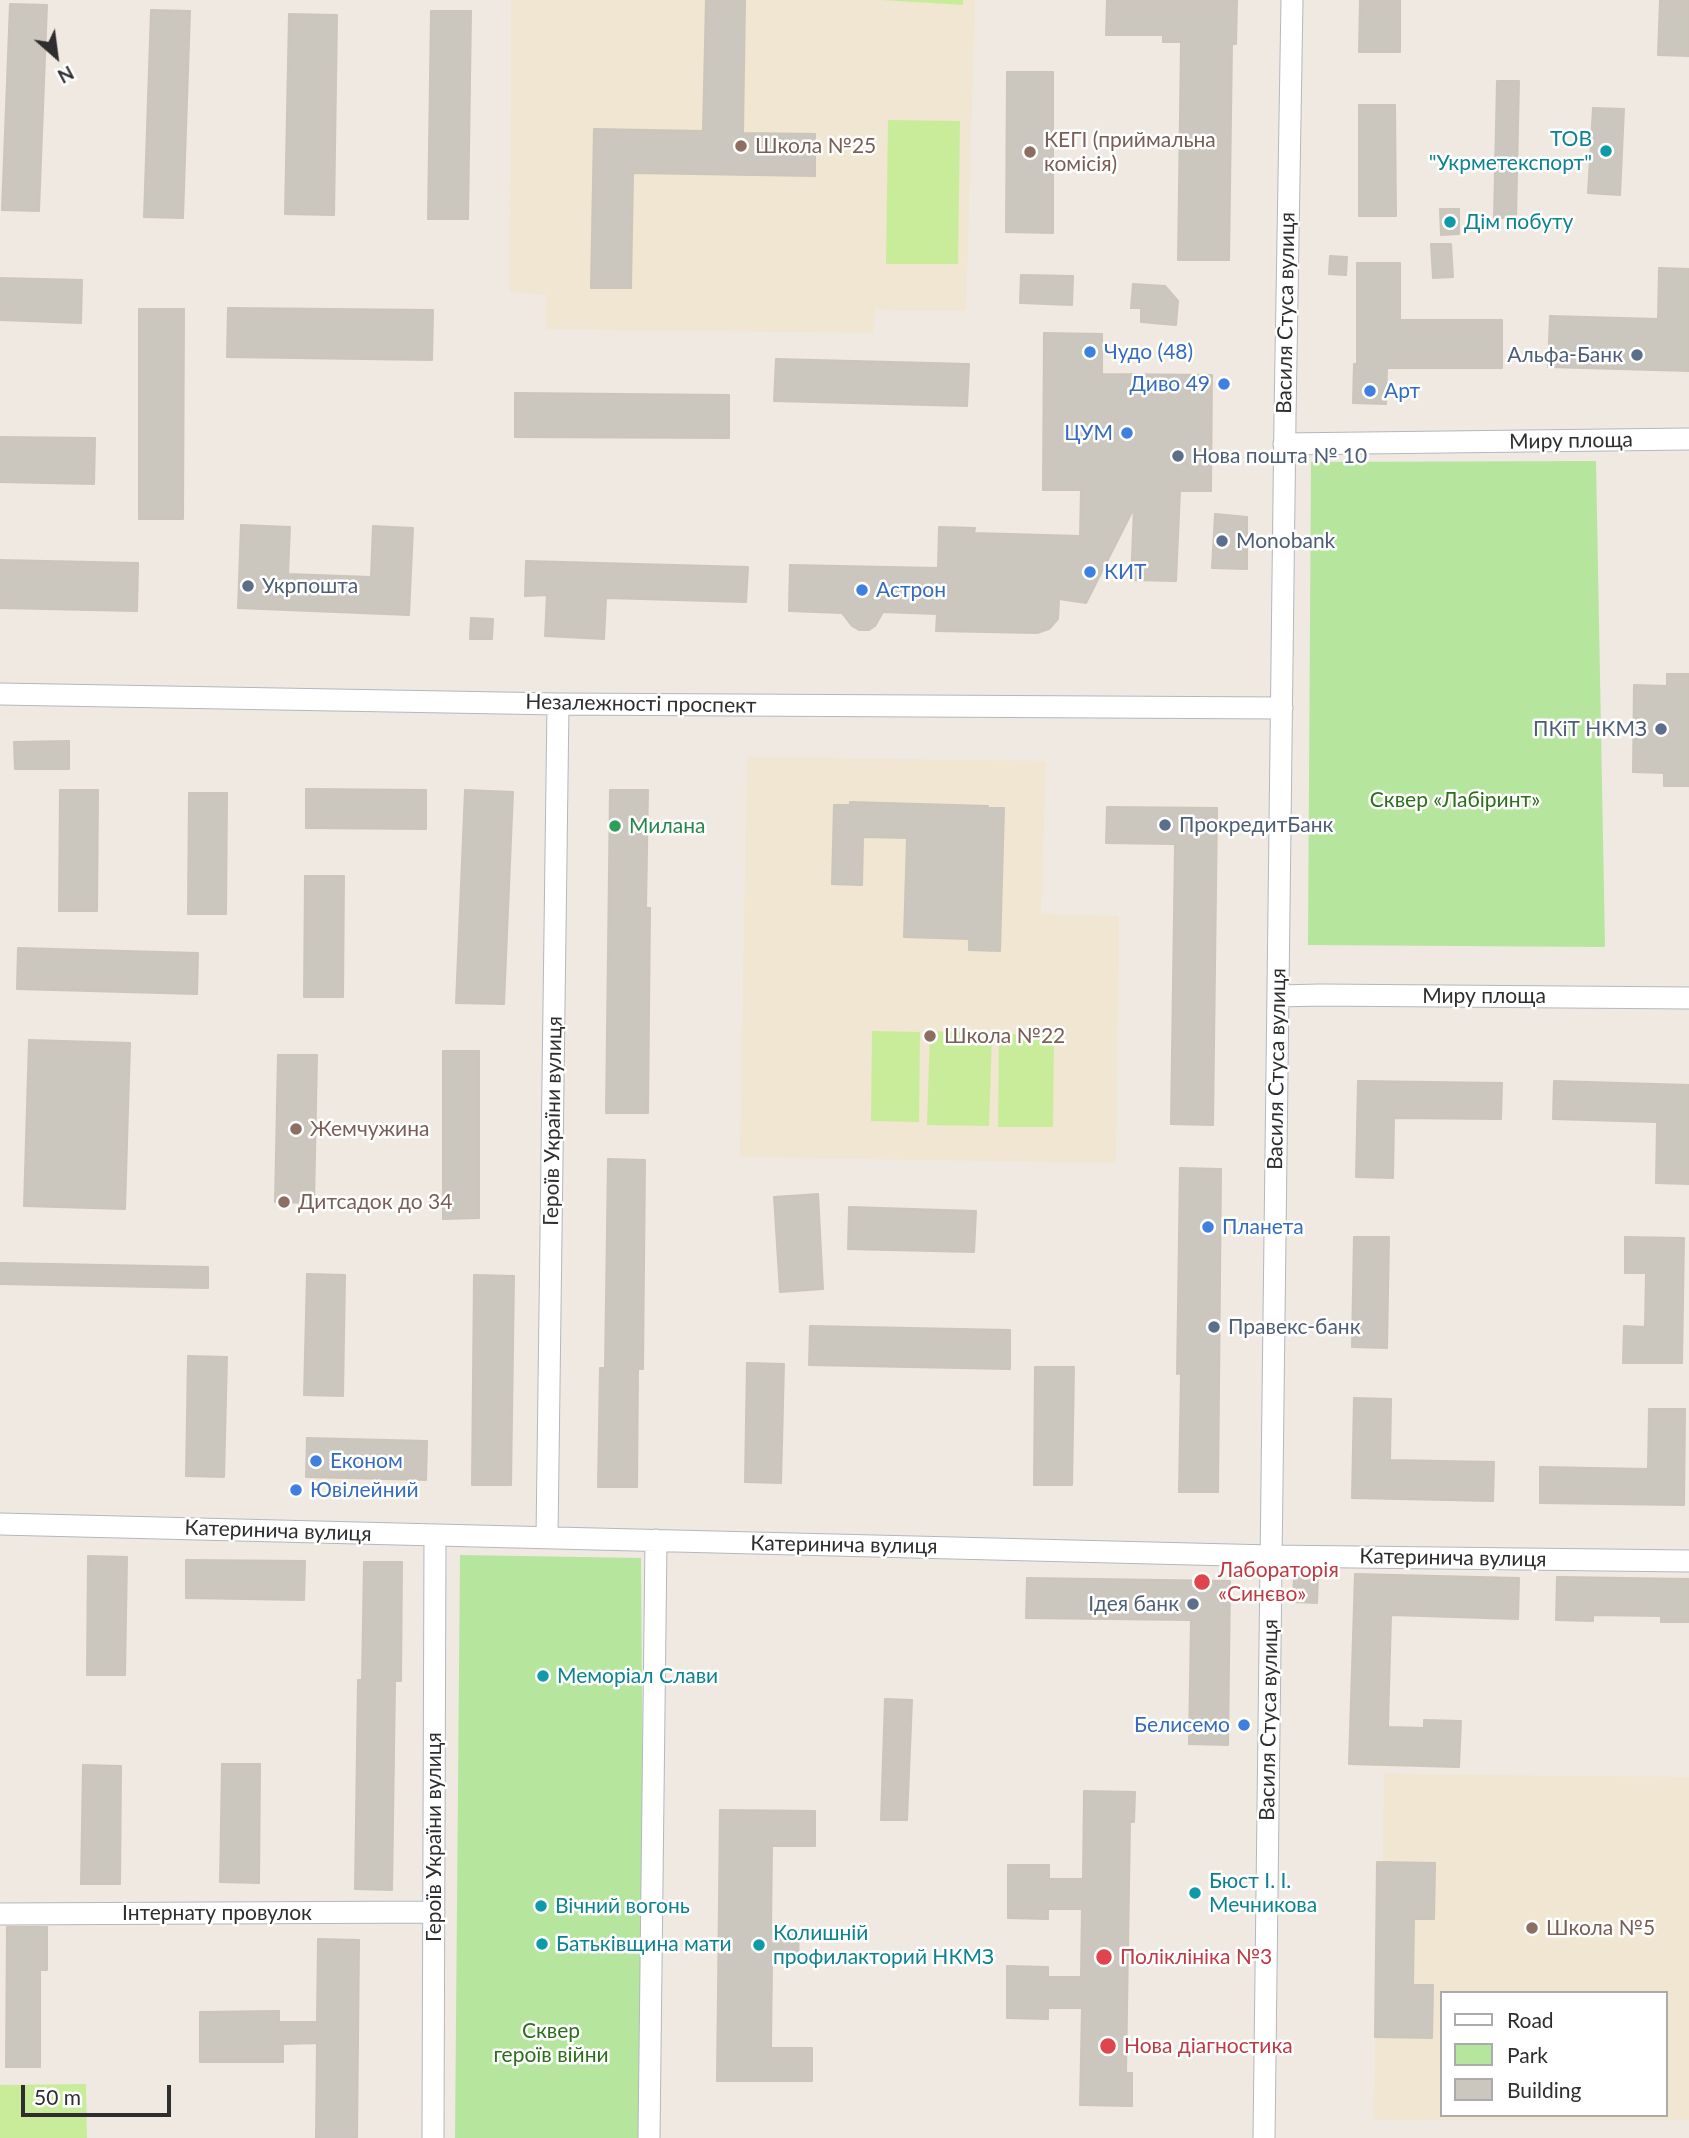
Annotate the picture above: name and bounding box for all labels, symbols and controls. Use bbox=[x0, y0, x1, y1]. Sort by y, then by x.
north arrow bbox=[21, 21, 91, 91]
text: N bbox=[54, 61, 78, 89]
place label: ТОВ "Укрметекспорт" bbox=[1429, 126, 1592, 176]
place label: КЕГІ (приймальна комісія) bbox=[1044, 127, 1216, 177]
place label: Школа №25 bbox=[755, 133, 876, 159]
marker: Школа №25 bbox=[733, 138, 749, 154]
marker: ТОВ "Укрметекспорт" bbox=[1598, 143, 1614, 159]
marker: КЕГІ (приймальна комісія) bbox=[1022, 144, 1038, 160]
place label: Дім побуту bbox=[1464, 209, 1573, 235]
street label: Василя Стуса вулиця bbox=[1272, 212, 1300, 414]
marker: Дім побуту bbox=[1442, 214, 1458, 230]
place label: Чудо (48) bbox=[1104, 339, 1193, 365]
place label: Альфа-Банк bbox=[1507, 342, 1623, 368]
marker: Чудо (48) bbox=[1082, 344, 1098, 360]
marker: Альфа-Банк bbox=[1629, 347, 1645, 363]
place label: Диво 49 bbox=[1130, 371, 1210, 397]
marker: Диво 49 bbox=[1216, 376, 1232, 392]
place label: Арт bbox=[1384, 378, 1420, 404]
marker: Арт bbox=[1362, 383, 1378, 399]
place label: ЦУМ bbox=[1064, 420, 1113, 446]
marker: ЦУМ bbox=[1119, 425, 1135, 441]
street label: Миру площа bbox=[1509, 427, 1633, 455]
place label: Нова пошта № 10 bbox=[1192, 443, 1367, 469]
marker: Нова пошта № 10 bbox=[1170, 448, 1186, 464]
place label: Monobank bbox=[1236, 528, 1335, 554]
marker: Monobank bbox=[1214, 533, 1230, 549]
place label: КИТ bbox=[1104, 559, 1147, 585]
marker: КИТ bbox=[1082, 564, 1098, 580]
place label: Укрпошта bbox=[262, 573, 358, 599]
place label: Астрон bbox=[876, 577, 946, 603]
marker: Укрпошта bbox=[240, 578, 256, 594]
marker: Астрон bbox=[854, 582, 870, 598]
street label: Незалежності проспект bbox=[525, 689, 757, 719]
place label: ПКіТ НКМЗ bbox=[1533, 716, 1647, 742]
marker: ПКіТ НКМЗ bbox=[1653, 721, 1669, 737]
park label: Сквер «Лабіринт» bbox=[1370, 787, 1540, 813]
place label: ПрокредитБанк bbox=[1179, 812, 1333, 838]
place label: Милана bbox=[629, 813, 705, 839]
marker: ПрокредитБанк bbox=[1157, 817, 1173, 833]
marker: Милана bbox=[607, 818, 623, 834]
street label: Василя Стуса вулиця bbox=[1263, 968, 1291, 1170]
street label: Миру площа bbox=[1422, 983, 1546, 1009]
street label: Героїв України вулиця bbox=[539, 1016, 567, 1226]
place label: Школа №22 bbox=[944, 1023, 1065, 1049]
marker: Школа №22 bbox=[922, 1028, 938, 1044]
place label: Жемчужина bbox=[310, 1116, 429, 1142]
marker: Жемчужина bbox=[288, 1121, 304, 1137]
place label: Дитсадок до 34 bbox=[298, 1189, 452, 1215]
marker: Дитсадок до 34 bbox=[276, 1194, 292, 1210]
place label: Планета bbox=[1222, 1214, 1304, 1240]
marker: Планета bbox=[1200, 1219, 1216, 1235]
place label: Правекс-банк bbox=[1228, 1314, 1361, 1340]
marker: Правекс-банк bbox=[1206, 1319, 1222, 1335]
place label: Економ bbox=[330, 1448, 403, 1474]
marker: Економ bbox=[308, 1453, 324, 1469]
place label: Ювілейний bbox=[310, 1477, 419, 1503]
marker: Ювілейний bbox=[288, 1482, 304, 1498]
street label: Катеринича вулиця bbox=[184, 1515, 372, 1547]
street label: Катеринича вулиця bbox=[750, 1531, 938, 1559]
street label: Катеринича вулиця bbox=[1359, 1544, 1547, 1572]
place label: Лабораторія «Синєво» bbox=[1218, 1557, 1339, 1607]
marker: Лабораторія «Синєво» bbox=[1192, 1572, 1212, 1592]
place label: Ідея банк bbox=[1088, 1591, 1179, 1617]
marker: Ідея банк bbox=[1185, 1596, 1201, 1612]
street label: Василя Стуса вулиця bbox=[1255, 1619, 1283, 1821]
place label: Меморіал Слави bbox=[557, 1663, 718, 1689]
marker: Меморіал Слави bbox=[535, 1668, 551, 1684]
place label: Белисемо bbox=[1134, 1712, 1230, 1738]
marker: Белисемо bbox=[1236, 1717, 1252, 1733]
street label: Героїв України вулиця bbox=[421, 1732, 447, 1942]
place label: Бюст І. І. Мечникова bbox=[1209, 1868, 1317, 1918]
marker: Бюст І. І. Мечникова bbox=[1187, 1885, 1203, 1901]
place label: Вічний вогонь bbox=[555, 1893, 690, 1919]
marker: Вічний вогонь bbox=[533, 1898, 549, 1914]
street label: Інтернату провулок bbox=[122, 1900, 312, 1926]
place label: Школа №5 bbox=[1546, 1915, 1655, 1941]
place label: Колишній профилакторий НКМЗ bbox=[773, 1920, 994, 1970]
marker: Школа №5 bbox=[1524, 1920, 1540, 1936]
place label: Батьківщина мати bbox=[556, 1931, 732, 1957]
marker: Батьківщина мати bbox=[534, 1936, 550, 1952]
marker: Колишній профилакторий НКМЗ bbox=[751, 1937, 767, 1953]
place label: Поліклініка №3 bbox=[1120, 1944, 1272, 1970]
marker: Поліклініка №3 bbox=[1094, 1947, 1114, 1967]
legend bbox=[1440, 1991, 1668, 2117]
text: Road bbox=[1507, 2007, 1554, 2032]
park label: Сквер героїв війни bbox=[493, 2018, 609, 2068]
place label: Нова діагностика bbox=[1124, 2033, 1293, 2059]
marker: Нова діагностика bbox=[1098, 2036, 1118, 2056]
text: Park bbox=[1507, 2042, 1548, 2067]
scale bar bbox=[24, 2072, 175, 2116]
text: Building bbox=[1507, 2077, 1582, 2102]
text: 50 m bbox=[34, 2084, 81, 2109]

